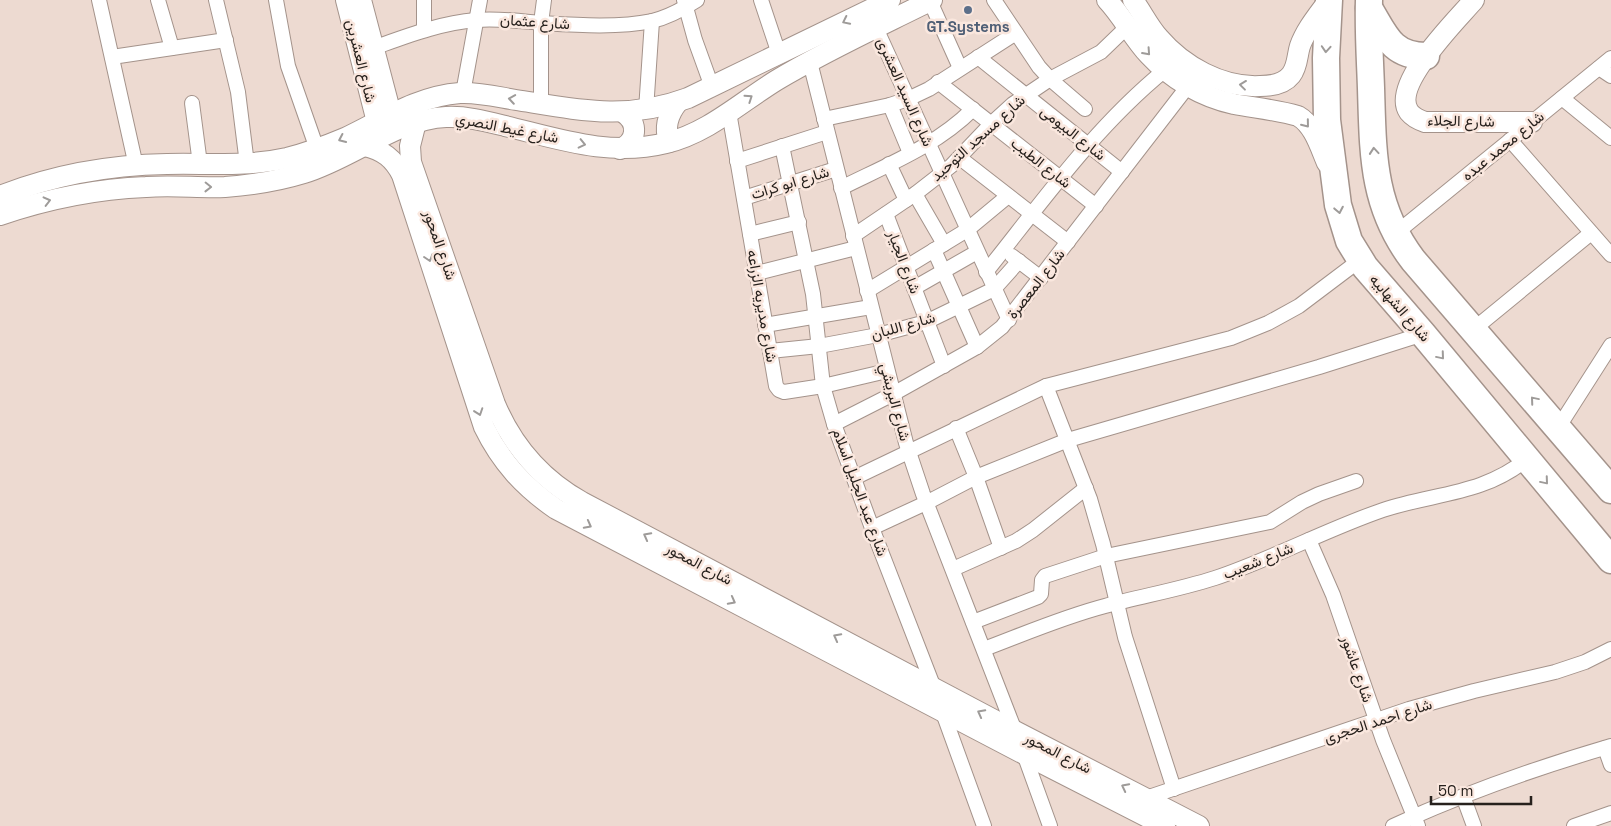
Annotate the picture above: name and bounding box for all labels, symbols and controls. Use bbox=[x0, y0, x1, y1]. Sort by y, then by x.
marker: GT.Systems bbox=[962, 4, 974, 16]
street label: شارع عثمان bbox=[499, 10, 571, 35]
one-way arrow bbox=[842, 15, 851, 25]
street label: شارع العشرين bbox=[340, 17, 381, 105]
place label: GT.Systems bbox=[926, 17, 1010, 36]
street label: شارع السيد العشرى bbox=[871, 34, 938, 150]
one-way arrow bbox=[1321, 45, 1332, 53]
one-way arrow bbox=[1141, 47, 1150, 56]
one-way arrow bbox=[1239, 80, 1247, 91]
street label: شارع مسجد التوحيد bbox=[927, 90, 1030, 186]
one-way arrow bbox=[507, 95, 516, 105]
one-way arrow bbox=[743, 95, 753, 104]
street label: شارع البيومى bbox=[1036, 101, 1110, 166]
street label: شارع محمد عبده bbox=[1458, 106, 1549, 186]
street label: شارع غيط النصري bbox=[453, 108, 560, 151]
street label: شارع الجلاء bbox=[1427, 110, 1495, 133]
one-way arrow bbox=[1301, 118, 1309, 127]
one-way arrow bbox=[338, 133, 347, 143]
street label: شارع الطيب bbox=[1006, 133, 1075, 194]
one-way arrow bbox=[577, 138, 586, 149]
one-way arrow bbox=[1368, 147, 1379, 155]
street label: شارع ابو كرات bbox=[749, 162, 832, 205]
one-way arrow bbox=[204, 181, 212, 192]
one-way arrow bbox=[42, 196, 51, 207]
one-way arrow bbox=[1334, 206, 1344, 215]
street label: شارع المحور bbox=[417, 207, 461, 283]
street label: شارع الجيار bbox=[881, 226, 925, 297]
street label: شارع المعصرة bbox=[1002, 245, 1070, 324]
street label: شارع مديريه الزراعه bbox=[741, 248, 782, 364]
one-way arrow bbox=[423, 253, 433, 261]
street label: شارع الشهابيه bbox=[1364, 270, 1435, 347]
street label: شارع اللبان bbox=[869, 307, 938, 346]
one-way arrow bbox=[1436, 350, 1444, 359]
street label: شارع البريشي bbox=[872, 361, 915, 444]
one-way arrow bbox=[1531, 396, 1540, 405]
one-way arrow bbox=[473, 408, 483, 416]
street label: شارع عبد الجليل اسلام bbox=[827, 425, 893, 559]
one-way arrow bbox=[1539, 475, 1548, 484]
one-way arrow bbox=[583, 519, 592, 529]
one-way arrow bbox=[643, 532, 652, 542]
street label: شارع المحور bbox=[661, 538, 736, 591]
street label: شارع شعيب bbox=[1220, 538, 1296, 585]
one-way arrow bbox=[727, 595, 736, 605]
street label: شارع عاشور bbox=[1335, 632, 1378, 706]
one-way arrow bbox=[833, 633, 842, 643]
street label: شارع احمد الحجرى bbox=[1321, 694, 1435, 749]
one-way arrow bbox=[977, 709, 986, 719]
street label: شارع المحور bbox=[1020, 727, 1095, 779]
scale bar bbox=[1431, 774, 1531, 806]
text: 50 m bbox=[1438, 781, 1473, 800]
one-way arrow bbox=[1121, 783, 1130, 793]

